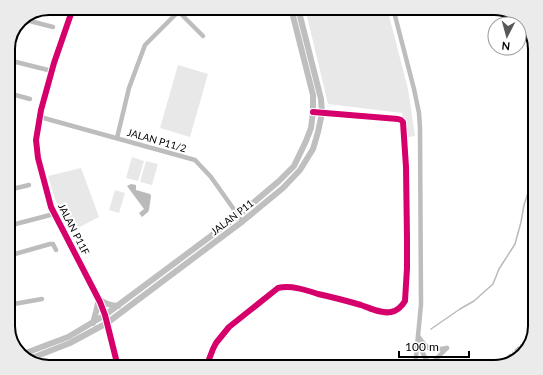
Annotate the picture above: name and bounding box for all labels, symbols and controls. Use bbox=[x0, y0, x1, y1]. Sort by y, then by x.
north arrow bbox=[487, 16, 527, 56]
text: N bbox=[501, 40, 511, 53]
street label: JALAN P11/2 bbox=[126, 126, 188, 154]
street label: JALAN P11 bbox=[208, 197, 256, 237]
street label: JALAN P11F bbox=[56, 201, 92, 257]
scale bar bbox=[399, 333, 469, 359]
text: 100 m bbox=[405, 339, 439, 354]

